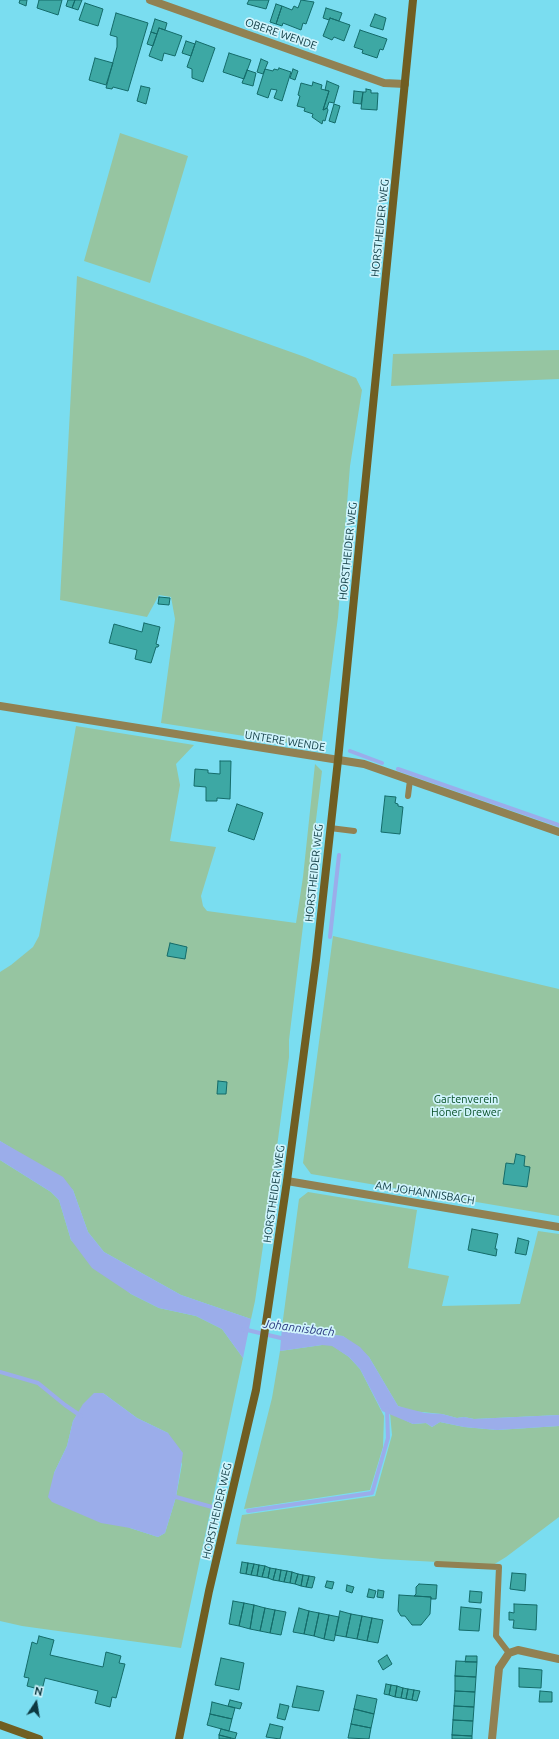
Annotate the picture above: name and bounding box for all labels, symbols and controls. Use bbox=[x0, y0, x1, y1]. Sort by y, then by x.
street label: OBERE WENDE bbox=[243, 15, 319, 53]
street label: HORSTHEIDER WEG bbox=[368, 178, 392, 278]
street label: HORSTHEIDER WEG bbox=[336, 501, 360, 601]
street label: UNTERE WENDE bbox=[244, 728, 326, 754]
street label: HORSTHEIDER WEG bbox=[302, 823, 326, 923]
park label: Gartenverein Höner Drewer bbox=[431, 1092, 501, 1118]
street label: HORSTHEIDER WEG bbox=[261, 1144, 287, 1244]
street label: AM JOHANNISBACH bbox=[374, 1179, 476, 1207]
water label: Johannisbach bbox=[262, 1316, 336, 1340]
street label: HORSTHEIDER WEG bbox=[200, 1462, 234, 1560]
north arrow bbox=[16, 1683, 56, 1723]
text: N bbox=[33, 1685, 44, 1698]

